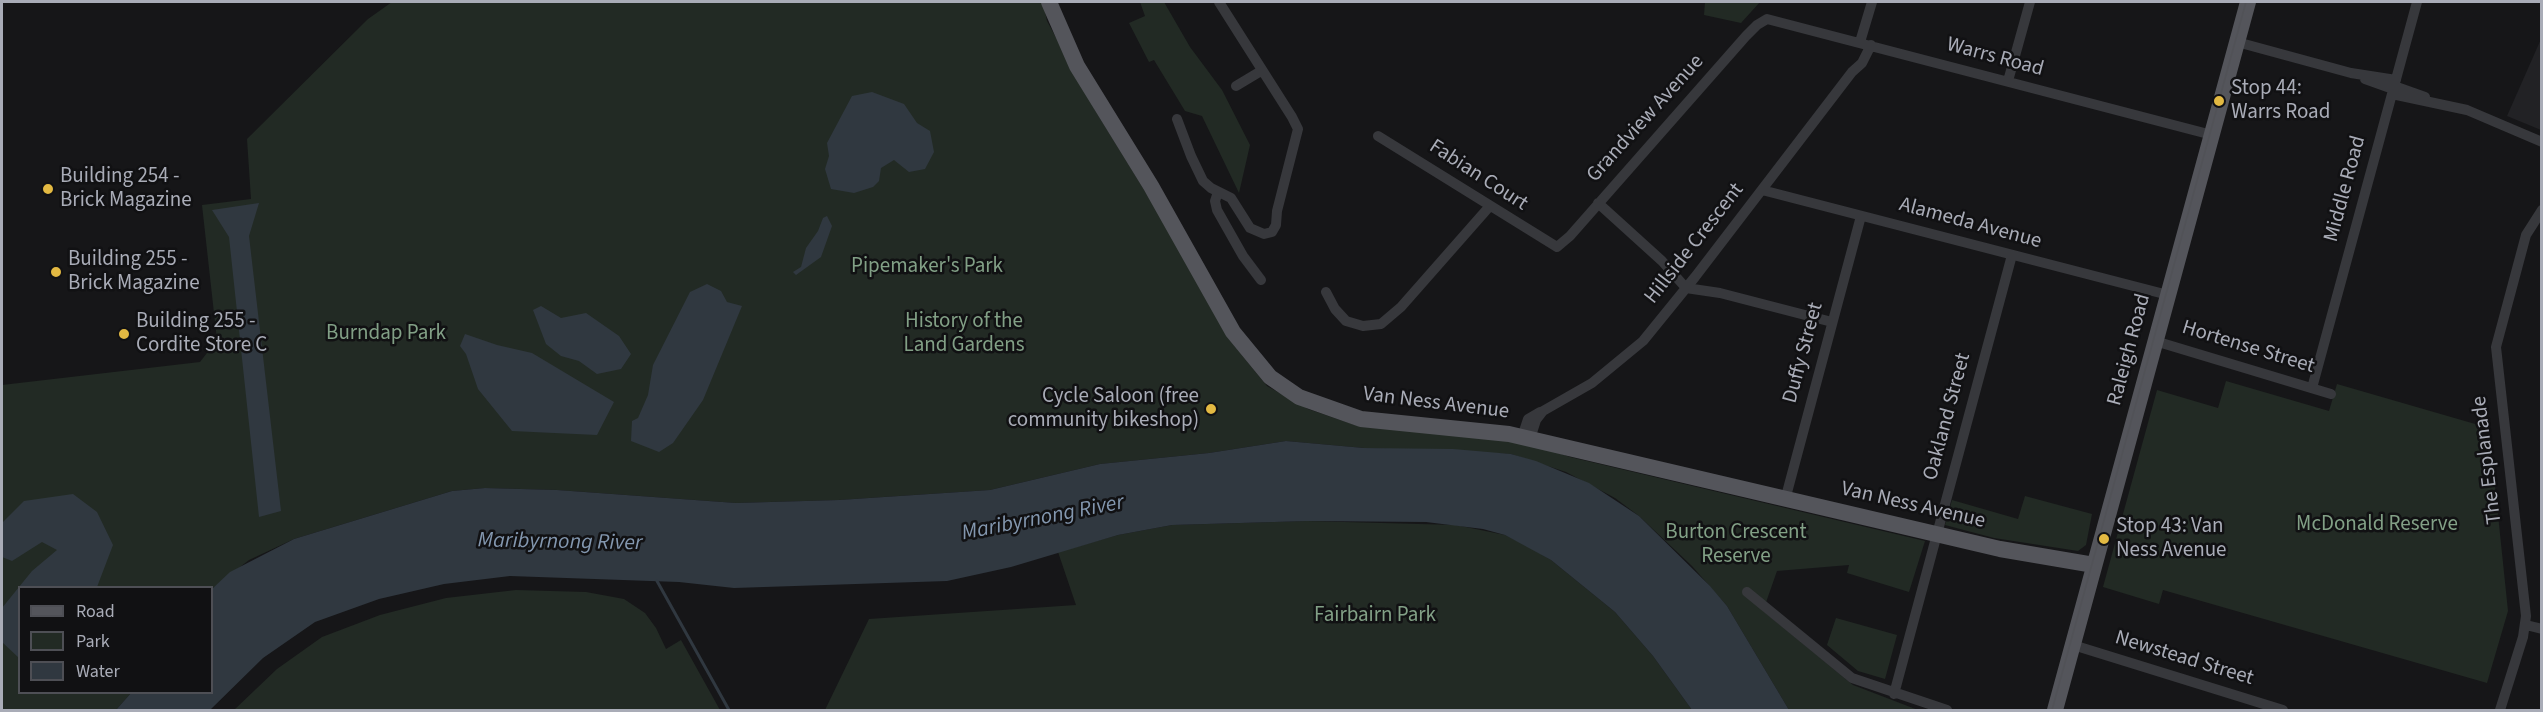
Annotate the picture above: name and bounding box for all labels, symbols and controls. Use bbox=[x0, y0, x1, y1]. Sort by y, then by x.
street label: Warrs Road bbox=[1944, 33, 2046, 83]
street label: Grandview Avenue bbox=[1582, 50, 1710, 188]
place label: Stop 44: Warrs Road bbox=[2231, 76, 2330, 126]
marker: Stop 44: Warrs Road bbox=[2212, 94, 2226, 108]
street label: Middle Road bbox=[2320, 133, 2372, 245]
street label: Fabian Court bbox=[1424, 135, 1532, 217]
place label: Building 254 - Brick Magazine bbox=[60, 164, 192, 214]
street label: Hillside Crescent bbox=[1640, 179, 1750, 309]
marker: Building 254 - Brick Magazine bbox=[41, 182, 55, 196]
street label: Alameda Avenue bbox=[1896, 193, 2044, 255]
place label: Building 255 - Brick Magazine bbox=[68, 247, 200, 297]
park label: Pipemaker's Park bbox=[851, 254, 1003, 280]
marker: Building 255 - Brick Magazine bbox=[49, 265, 63, 279]
street label: Raleigh Road bbox=[2103, 291, 2157, 409]
street label: Duffy Street bbox=[1778, 300, 1830, 406]
place label: Building 255 - Cordite Store C bbox=[136, 309, 267, 359]
park label: History of the Land Gardens bbox=[903, 309, 1025, 359]
street label: Hortense Street bbox=[2179, 316, 2317, 380]
park label: Burndap Park bbox=[326, 321, 446, 347]
marker: Building 255 - Cordite Store C bbox=[117, 327, 131, 341]
street label: Oakland Street bbox=[1919, 351, 1977, 483]
street label: Van Ness Avenue bbox=[1361, 383, 1511, 425]
place label: Cycle Saloon (free community bikeshop) bbox=[1008, 384, 1199, 434]
street label: The Esplanade bbox=[2468, 394, 2508, 526]
marker: Cycle Saloon (free community bikeshop) bbox=[1204, 402, 1218, 416]
street label: Van Ness Avenue bbox=[1838, 477, 1988, 535]
water label: Maribyrnong River bbox=[960, 490, 1126, 548]
park label: McDonald Reserve bbox=[2296, 512, 2458, 538]
place label: Stop 43: Van Ness Avenue bbox=[2116, 514, 2227, 564]
park label: Burton Crescent Reserve bbox=[1665, 520, 1807, 570]
water label: Maribyrnong River bbox=[477, 528, 643, 558]
marker: Stop 43: Van Ness Avenue bbox=[2097, 532, 2111, 546]
legend bbox=[18, 586, 213, 694]
text: Road bbox=[76, 599, 115, 624]
park label: Fairbairn Park bbox=[1314, 603, 1436, 629]
street label: Newstead Street bbox=[2112, 626, 2256, 692]
text: Park bbox=[76, 629, 110, 654]
text: Water bbox=[76, 659, 120, 684]

